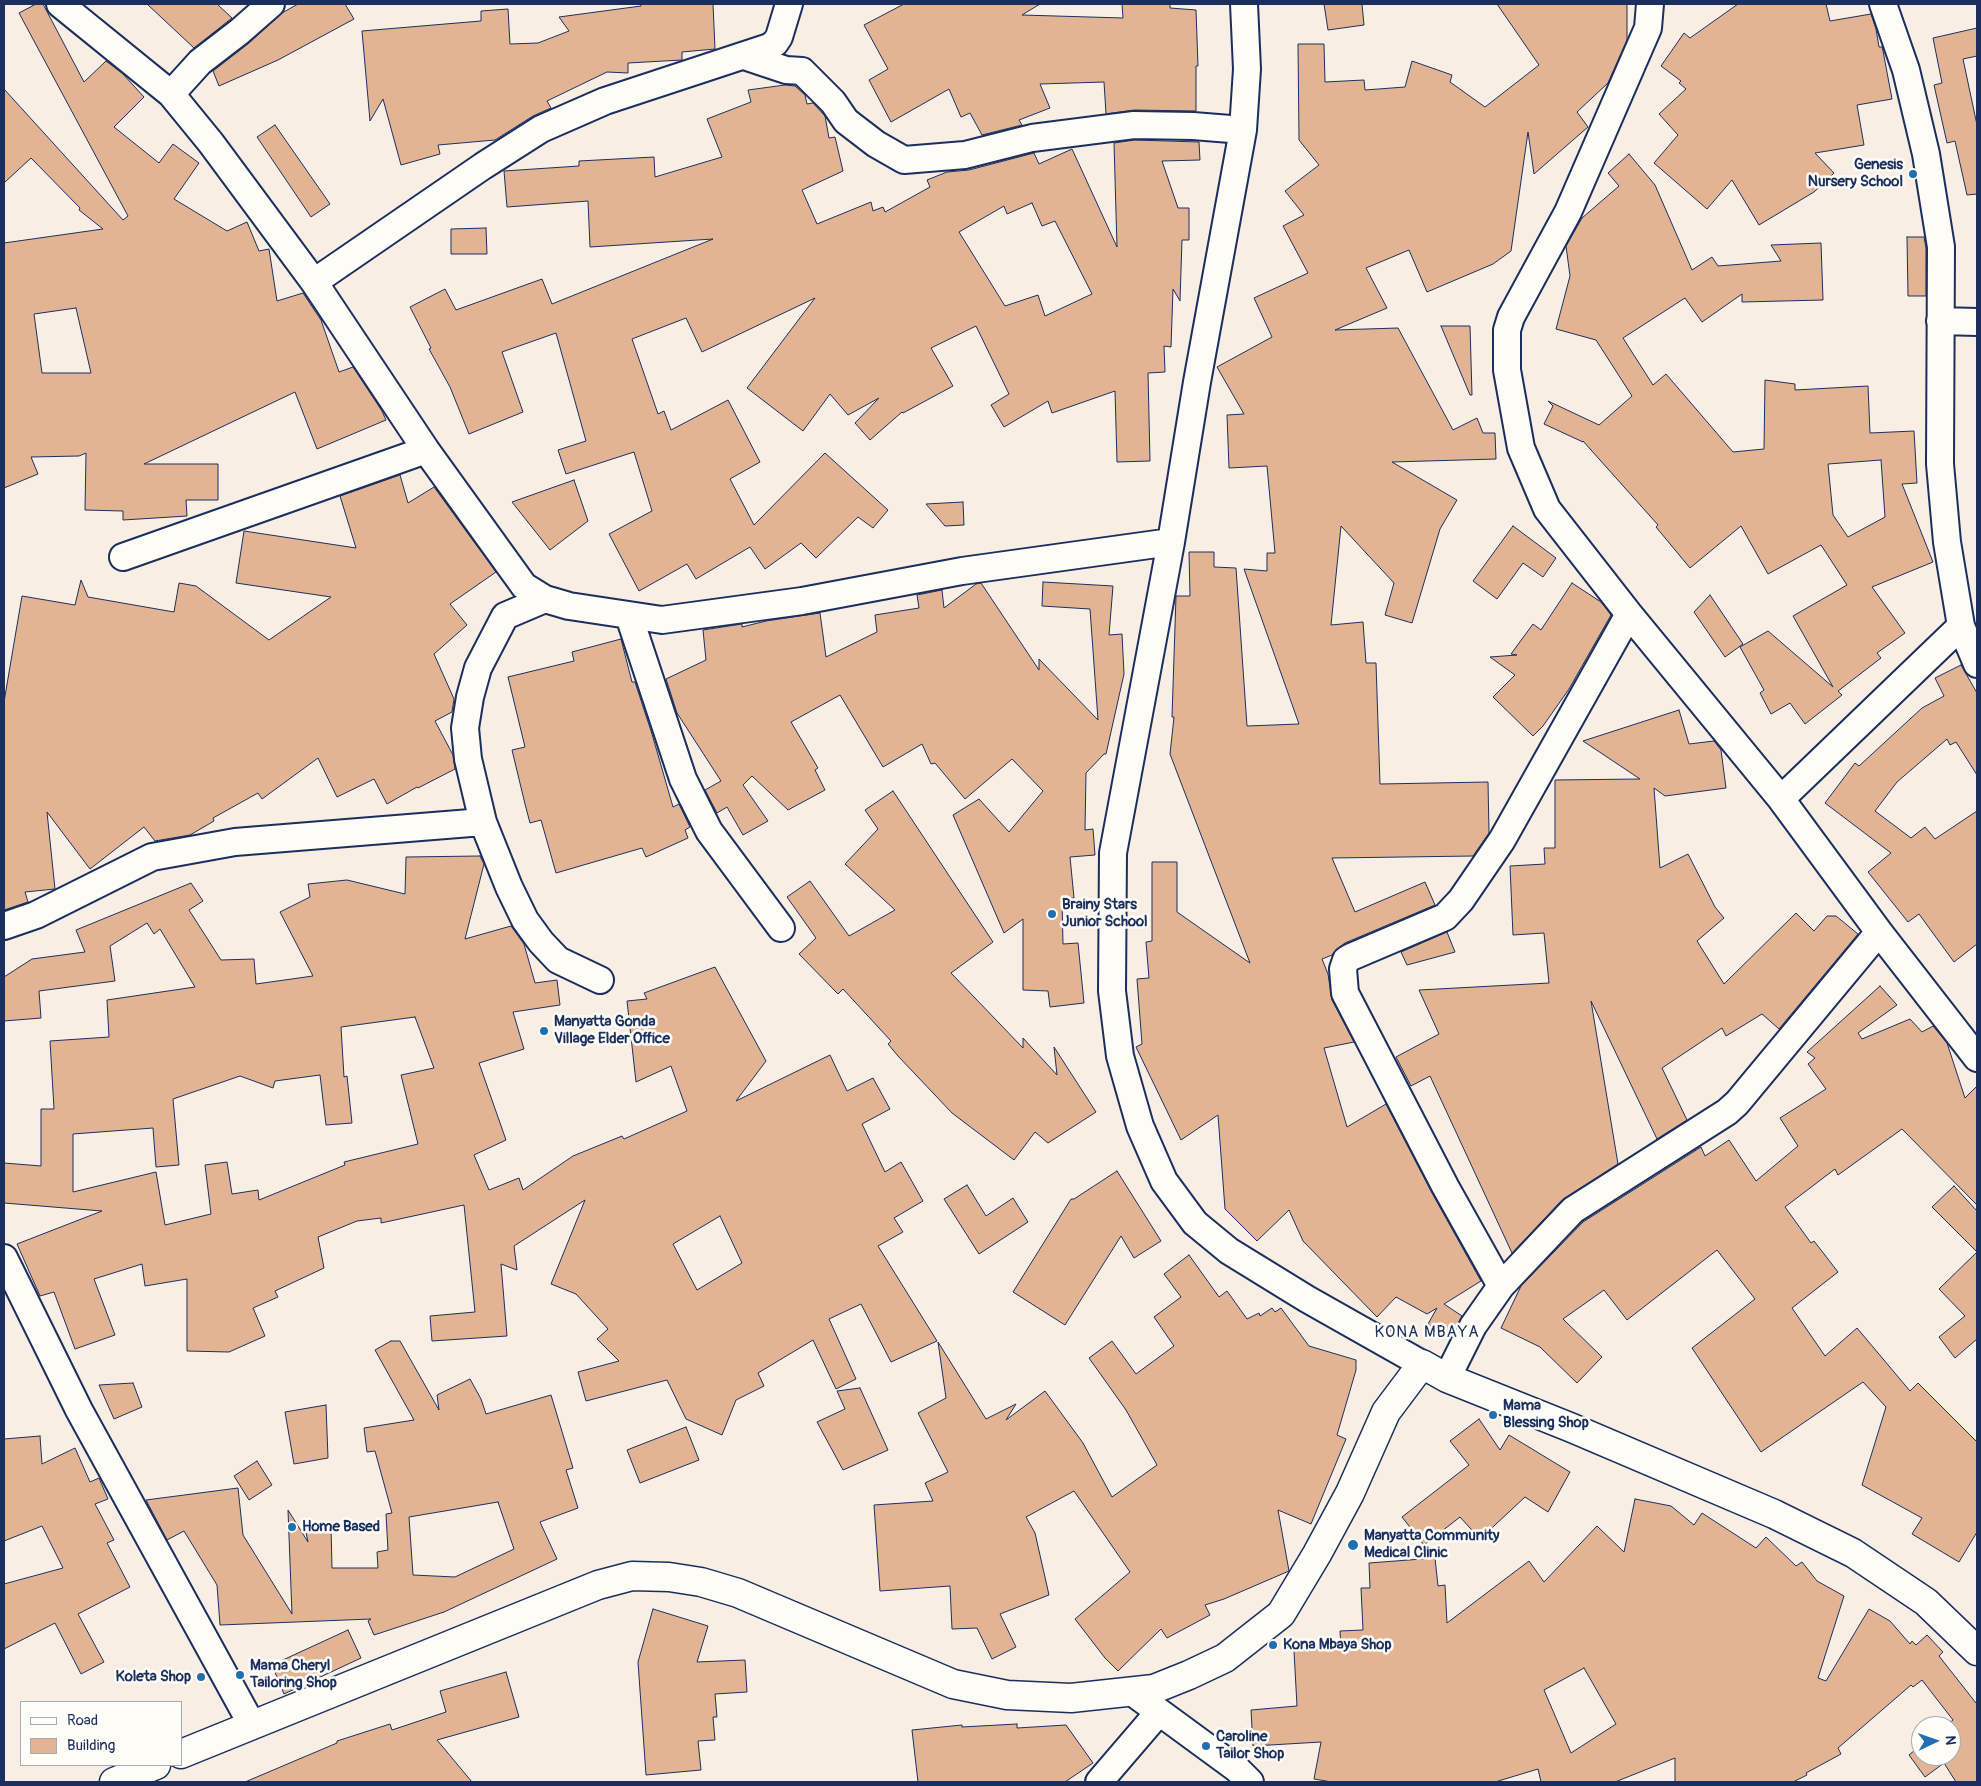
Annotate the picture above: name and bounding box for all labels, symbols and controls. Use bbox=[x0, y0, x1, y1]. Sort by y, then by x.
place label: Genesis Nursery School bbox=[1808, 156, 1903, 191]
marker: Genesis Nursery School bbox=[1907, 168, 1919, 180]
place label: Brainy Stars Junior School bbox=[1062, 896, 1148, 931]
marker: Brainy Stars Junior School bbox=[1046, 908, 1058, 920]
place label: Manyatta Gonda Village Elder Office bbox=[554, 1013, 670, 1048]
marker: Manyatta Gonda Village Elder Office bbox=[538, 1025, 550, 1037]
district label: KONA MBAYA bbox=[1373, 1323, 1481, 1343]
place label: Mama Blessing Shop bbox=[1503, 1397, 1589, 1432]
marker: Mama Blessing Shop bbox=[1487, 1409, 1499, 1421]
place label: Home Based bbox=[302, 1518, 380, 1536]
marker: Home Based bbox=[286, 1521, 298, 1533]
place label: Manyatta Community Medical Clinic bbox=[1364, 1527, 1499, 1562]
marker: Manyatta Community Medical Clinic bbox=[1346, 1538, 1360, 1552]
place label: Kona Mbaya Shop bbox=[1283, 1636, 1392, 1654]
marker: Kona Mbaya Shop bbox=[1267, 1639, 1279, 1651]
place label: Mama Cheryl Tailoring Shop bbox=[250, 1657, 337, 1692]
place label: Koleta Shop bbox=[116, 1668, 191, 1686]
marker: Mama Cheryl Tailoring Shop bbox=[234, 1669, 246, 1681]
marker: Koleta Shop bbox=[195, 1671, 207, 1683]
legend bbox=[20, 1701, 182, 1766]
text: Road bbox=[67, 1711, 98, 1730]
north arrow bbox=[1911, 1716, 1961, 1766]
place label: Caroline Tailor Shop bbox=[1216, 1728, 1284, 1763]
text: N bbox=[1942, 1735, 1959, 1745]
text: Building bbox=[67, 1736, 115, 1755]
marker: Caroline Tailor Shop bbox=[1200, 1740, 1212, 1752]

